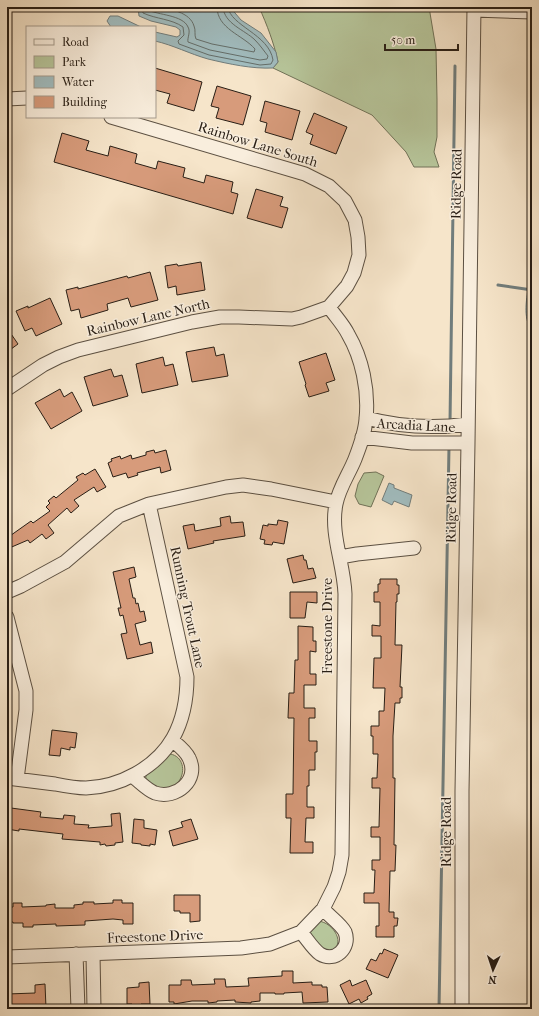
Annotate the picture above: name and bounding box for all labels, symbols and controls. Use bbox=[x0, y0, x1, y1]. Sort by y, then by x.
legend bbox=[26, 26, 156, 118]
scale bar bbox=[385, 26, 458, 52]
text: 50 m bbox=[391, 33, 415, 47]
text: Road bbox=[62, 35, 89, 49]
text: Park bbox=[62, 55, 87, 69]
text: Water bbox=[61, 75, 95, 89]
text: Building bbox=[62, 95, 107, 109]
street label: Rainbow Lane South bbox=[196, 118, 320, 171]
street label: Ridge Road bbox=[447, 148, 466, 219]
street label: Rainbow Lane North bbox=[85, 295, 211, 340]
street label: Arcadia Lane bbox=[375, 415, 456, 436]
street label: Ridge Road bbox=[442, 472, 461, 543]
street label: Running Trout Lane bbox=[166, 545, 209, 670]
street label: Freestone Drive bbox=[319, 578, 336, 674]
street label: Ridge Road bbox=[438, 796, 455, 867]
street label: Freestone Drive bbox=[106, 926, 204, 947]
north arrow bbox=[473, 950, 513, 990]
text: N bbox=[487, 973, 497, 986]

